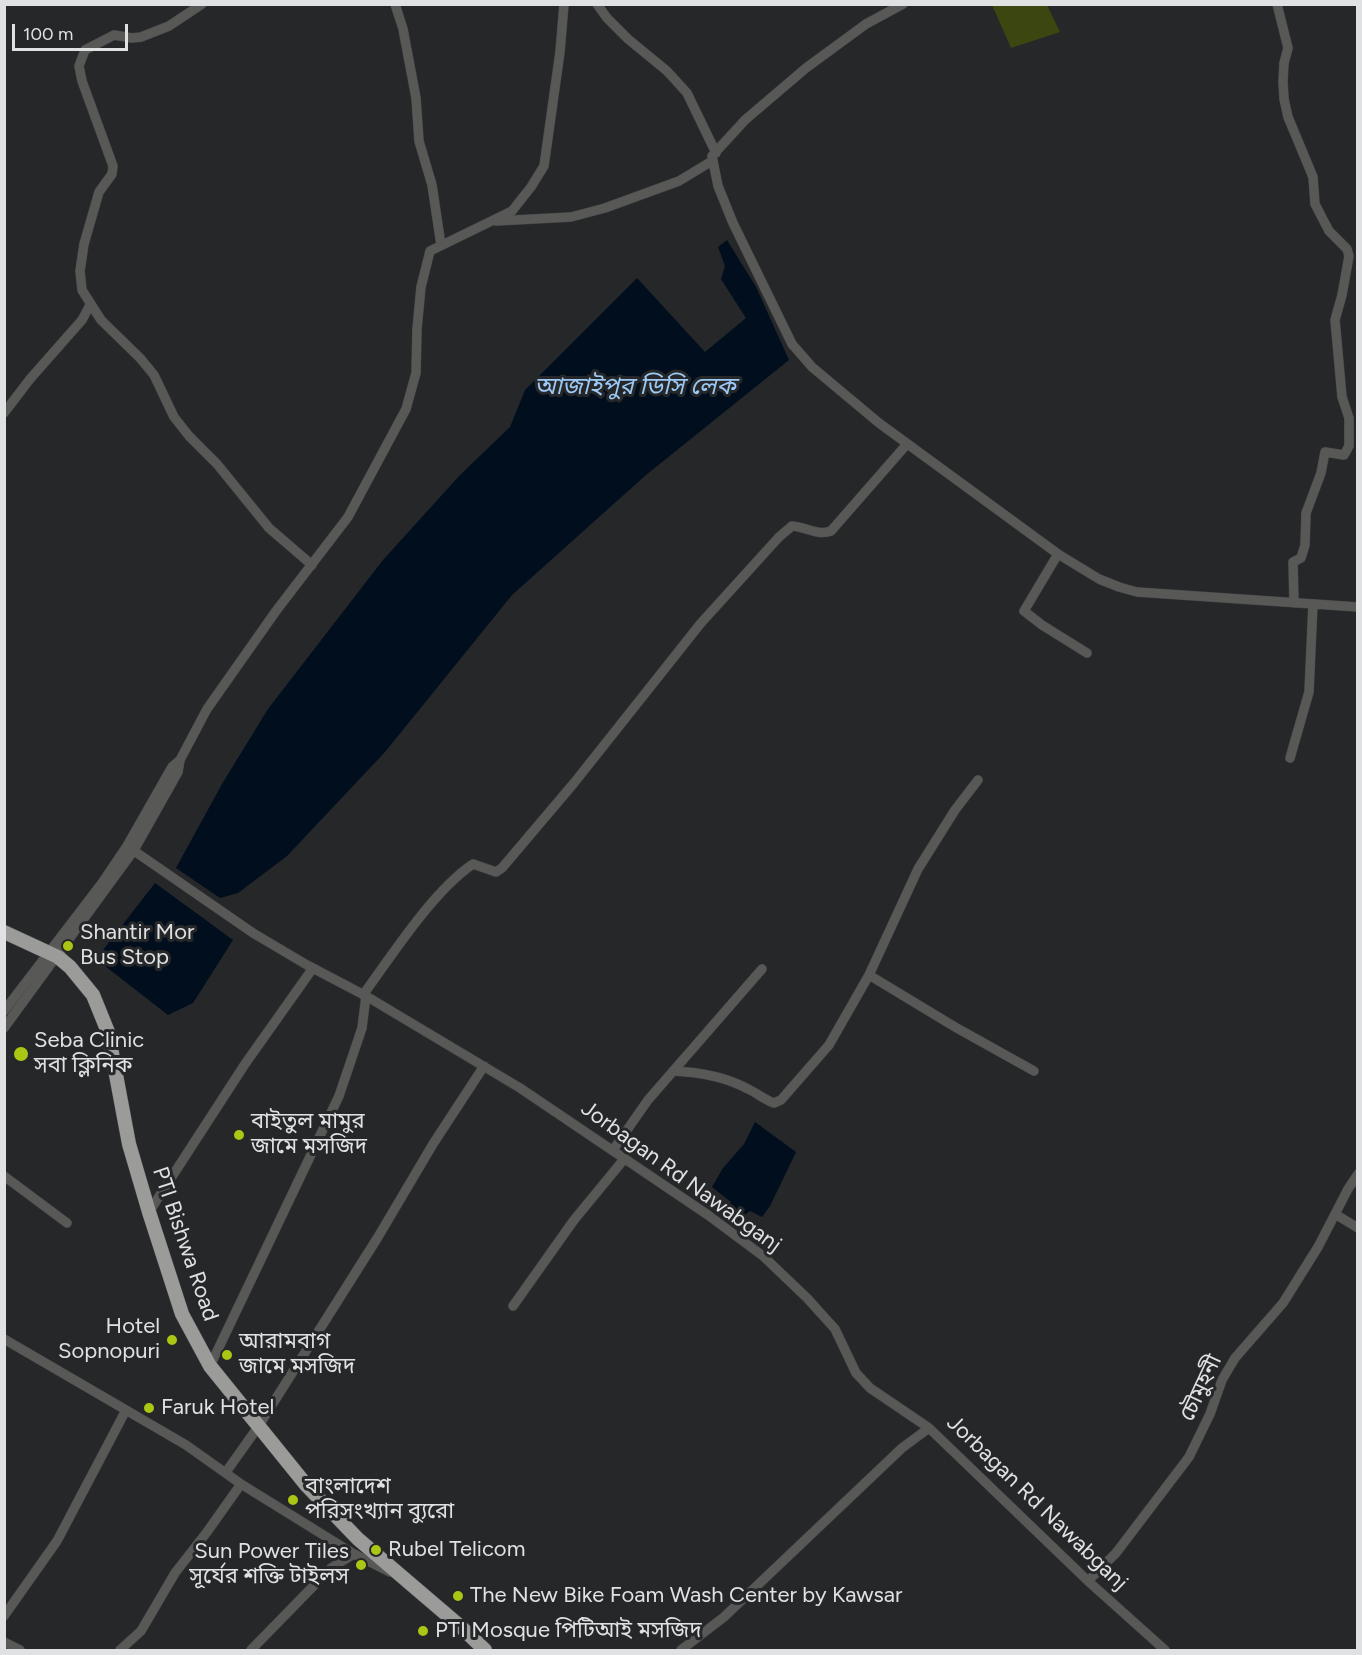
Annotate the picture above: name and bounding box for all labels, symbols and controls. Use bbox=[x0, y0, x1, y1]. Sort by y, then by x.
scale bar bbox=[15, 12, 130, 50]
text: 100 m bbox=[23, 23, 73, 45]
water label: আজাইপুর ডিসি লেক bbox=[534, 373, 736, 401]
place label: Shantir Mor Bus Stop bbox=[80, 920, 194, 972]
marker: Shantir Mor Bus Stop bbox=[61, 939, 75, 953]
place label: Seba Clinic সবা ক্লিনিক bbox=[34, 1028, 144, 1080]
marker: Seba Clinic সবা ক্লিনিক bbox=[12, 1045, 30, 1063]
street label: Jorbagan Rd Nawabganj bbox=[576, 1095, 786, 1259]
place label: বাইতুল মামুর জামে মসজিদ bbox=[251, 1109, 367, 1160]
marker: বাইতুল মামুর জামে মসজিদ bbox=[232, 1128, 246, 1142]
street label: PTI Bishwa Road bbox=[146, 1163, 224, 1325]
place label: Hotel Sopnopuri bbox=[58, 1314, 160, 1366]
place label: আরামবাগ জামে মসজিদ bbox=[239, 1329, 355, 1380]
marker: Hotel Sopnopuri bbox=[165, 1333, 179, 1347]
marker: আরামবাগ জামে মসজিদ bbox=[220, 1348, 234, 1362]
street label: চৌমুহনী bbox=[1174, 1351, 1228, 1425]
place label: Faruk Hotel bbox=[161, 1395, 274, 1421]
marker: Faruk Hotel bbox=[142, 1401, 156, 1415]
street label: Jorbagan Rd Nawabganj bbox=[941, 1410, 1133, 1596]
place label: বাংলাদেশ পরিসংখ্যান ব্যুরো bbox=[305, 1474, 454, 1526]
marker: বাংলাদেশ পরিসংখ্যান ব্যুরো bbox=[286, 1493, 300, 1507]
place label: Rubel Telicom bbox=[388, 1537, 525, 1563]
place label: Sun Power Tiles সূর্যের শক্তি টাইলস bbox=[189, 1539, 349, 1591]
marker: Rubel Telicom bbox=[369, 1543, 383, 1557]
marker: Sun Power Tiles সূর্যের শক্তি টাইলস bbox=[354, 1558, 368, 1572]
place label: The New Bike Foam Wash Center by Kawsar bbox=[470, 1583, 902, 1609]
marker: The New Bike Foam Wash Center by Kawsar bbox=[451, 1589, 465, 1603]
place label: PTI Mosque পিটিআই মসজিদ bbox=[435, 1618, 702, 1644]
marker: PTI Mosque পিটিআই মসজিদ bbox=[416, 1624, 430, 1638]

